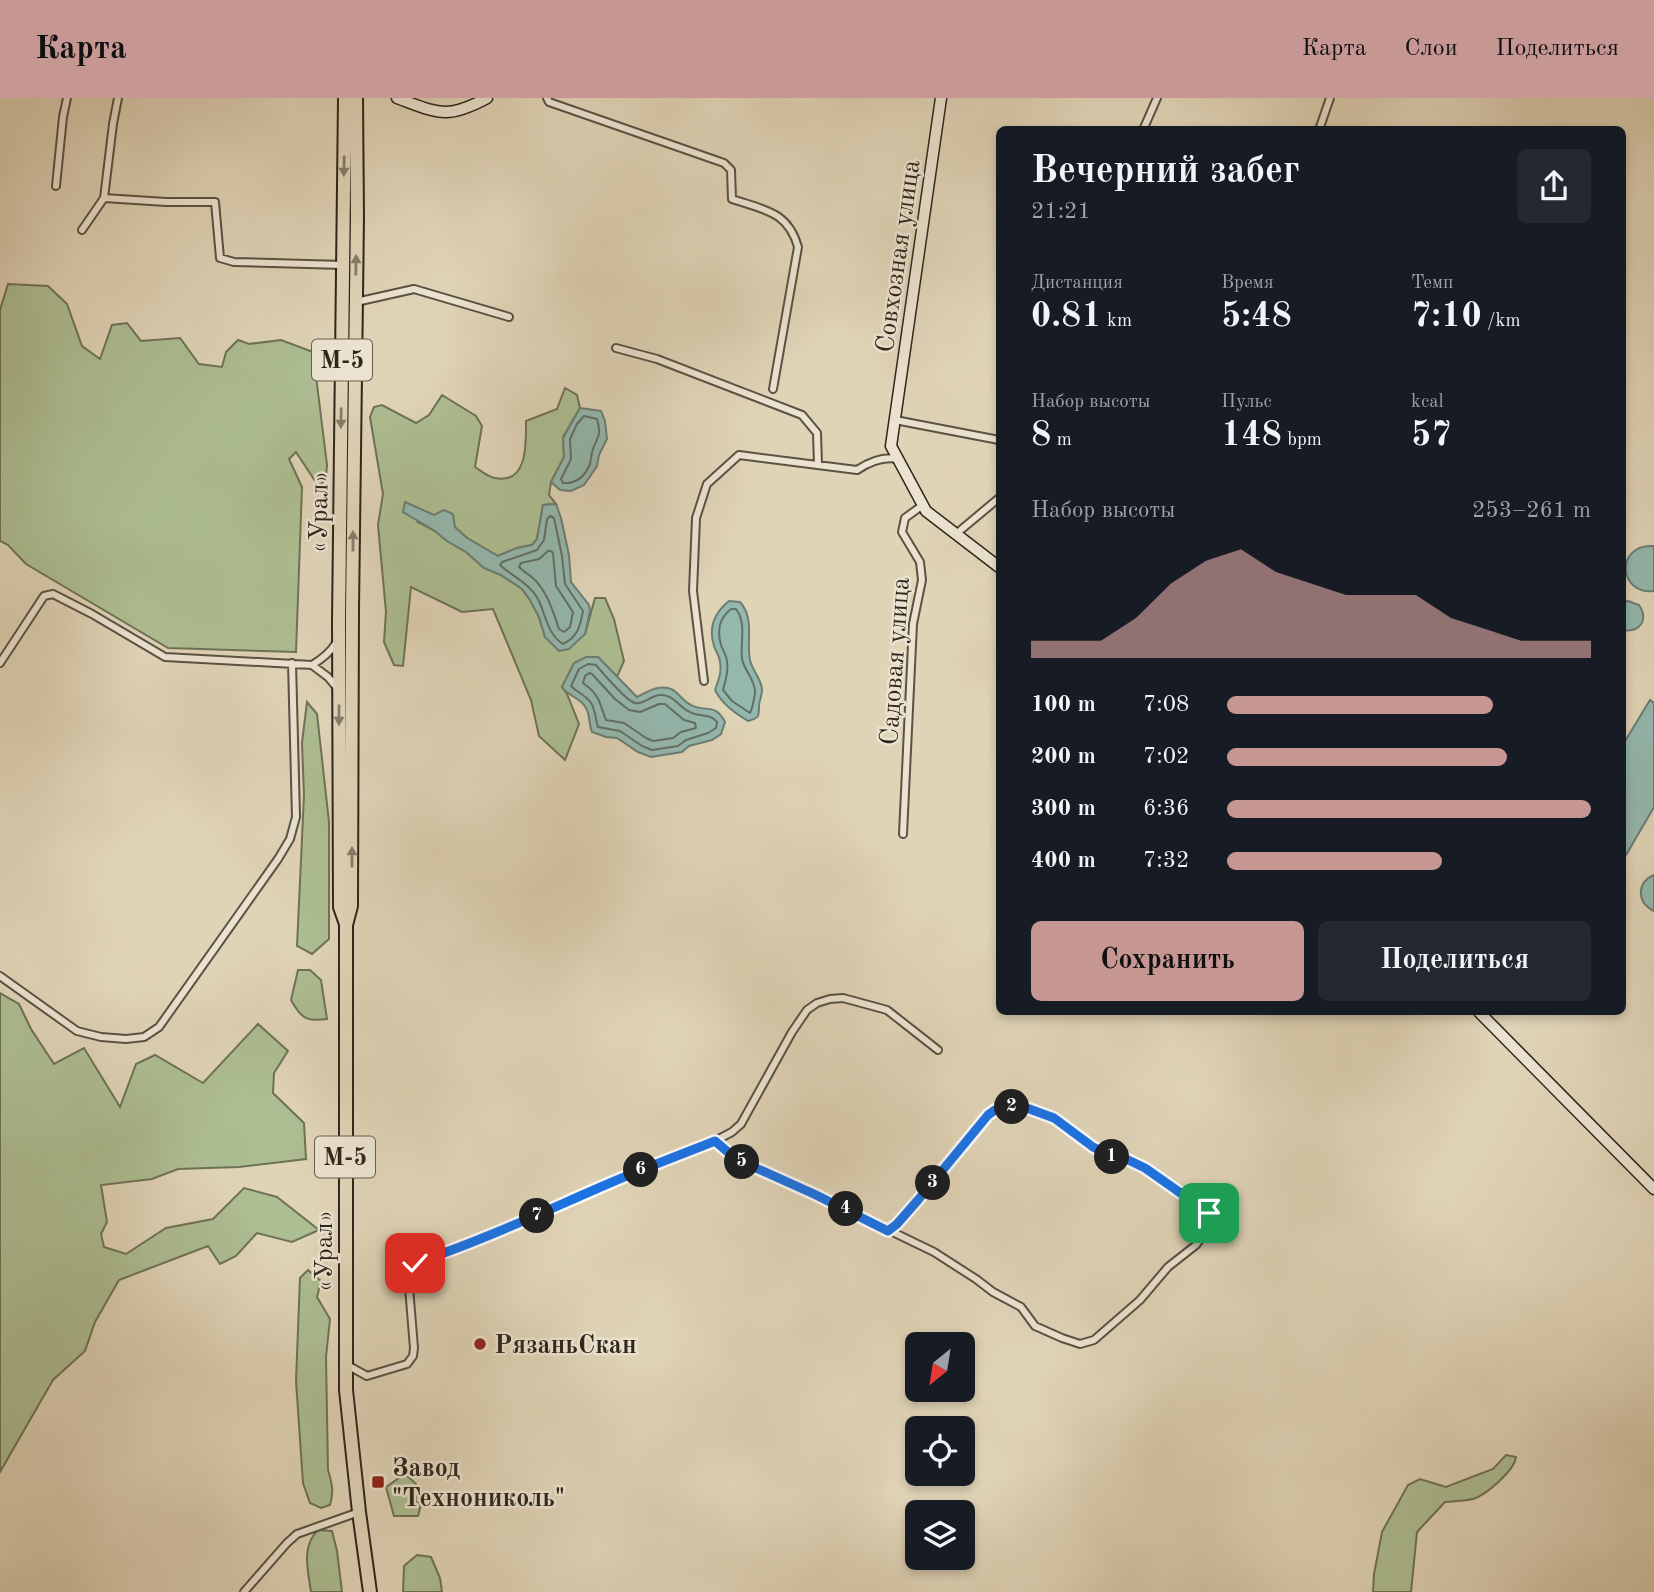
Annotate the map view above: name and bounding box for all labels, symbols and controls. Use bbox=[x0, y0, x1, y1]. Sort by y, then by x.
text: Карта bbox=[35, 33, 127, 66]
text: Карта bbox=[1302, 37, 1367, 61]
text: Слои bbox=[1405, 37, 1458, 61]
text: Поделиться bbox=[1496, 37, 1619, 61]
button: share bbox=[1517, 149, 1591, 223]
text: Вечерний забег bbox=[1031, 153, 1300, 191]
one-way arrow bbox=[338, 155, 350, 177]
street label: Совхозная улица bbox=[873, 158, 925, 354]
text: 21:21 bbox=[1031, 200, 1091, 223]
one-way arrow bbox=[350, 254, 362, 276]
text: Дистанция bbox=[1031, 274, 1123, 293]
text: Время bbox=[1221, 274, 1274, 293]
text: Темп bbox=[1411, 274, 1453, 293]
text: 0.81 bbox=[1031, 299, 1102, 334]
text: 5:48 bbox=[1221, 299, 1292, 334]
text: 7:10 bbox=[1411, 299, 1482, 334]
text: km bbox=[1102, 312, 1132, 331]
text: /km bbox=[1482, 312, 1521, 331]
road number: М-5 bbox=[312, 340, 372, 380]
text: Набор высоты bbox=[1031, 393, 1150, 412]
text: Пульс bbox=[1221, 393, 1272, 412]
text: kcal bbox=[1411, 393, 1444, 412]
one-way arrow bbox=[335, 407, 347, 429]
text: 8 bbox=[1031, 418, 1051, 453]
text: 148 bbox=[1221, 418, 1282, 453]
text: 57 bbox=[1411, 418, 1452, 453]
text: m bbox=[1051, 431, 1072, 450]
text: bpm bbox=[1282, 431, 1322, 450]
street label: «Урал» bbox=[306, 471, 334, 553]
text: Набор высоты bbox=[1031, 499, 1175, 522]
text: 253–261 m bbox=[1472, 499, 1591, 522]
one-way arrow bbox=[347, 530, 359, 552]
street label: Садовая улица bbox=[877, 576, 915, 746]
text: 100 m bbox=[1031, 693, 1096, 716]
text: 7:08 bbox=[1143, 693, 1189, 716]
one-way arrow bbox=[333, 704, 345, 726]
text: 200 m bbox=[1031, 745, 1096, 768]
text: 7:02 bbox=[1143, 745, 1189, 768]
text: 300 m bbox=[1031, 797, 1096, 820]
text: 6:36 bbox=[1143, 797, 1189, 820]
one-way arrow bbox=[346, 846, 357, 868]
text: 400 m bbox=[1031, 849, 1096, 872]
text: 7:32 bbox=[1143, 849, 1189, 872]
button: Сохранить bbox=[1031, 921, 1304, 1001]
button: Поделиться bbox=[1318, 921, 1591, 1001]
pin: 2 bbox=[995, 1090, 1030, 1124]
text: 2 bbox=[1006, 1097, 1017, 1116]
road number: М-5 bbox=[315, 1136, 375, 1177]
pin: 1 bbox=[1094, 1140, 1130, 1174]
pin: 5 bbox=[724, 1144, 760, 1180]
text: 1 bbox=[1106, 1147, 1117, 1166]
pin: 6 bbox=[624, 1152, 658, 1188]
text: 5 bbox=[736, 1152, 747, 1171]
text: 6 bbox=[635, 1160, 646, 1179]
pin: 3 bbox=[916, 1166, 950, 1200]
text: 3 bbox=[927, 1173, 938, 1192]
pin bbox=[1179, 1183, 1239, 1243]
pin: 4 bbox=[828, 1192, 864, 1226]
icon: arrive bbox=[1190, 1194, 1228, 1232]
pin: 7 bbox=[520, 1198, 554, 1234]
text: 4 bbox=[840, 1199, 851, 1218]
text: 7 bbox=[531, 1206, 542, 1225]
street label: «Урал» bbox=[312, 1210, 338, 1292]
pin bbox=[385, 1233, 445, 1293]
icon: check bbox=[396, 1244, 434, 1282]
north arrow bbox=[905, 1332, 975, 1402]
map controls bbox=[905, 1332, 975, 1570]
place label: РязаньСкан bbox=[494, 1333, 637, 1359]
marker: РязаньСкан bbox=[472, 1336, 488, 1352]
button: locate bbox=[905, 1416, 975, 1486]
place label: Завод "Технониколь" bbox=[392, 1456, 565, 1512]
marker: Завод "Технониколь" bbox=[370, 1474, 386, 1490]
button: layers bbox=[905, 1500, 975, 1570]

